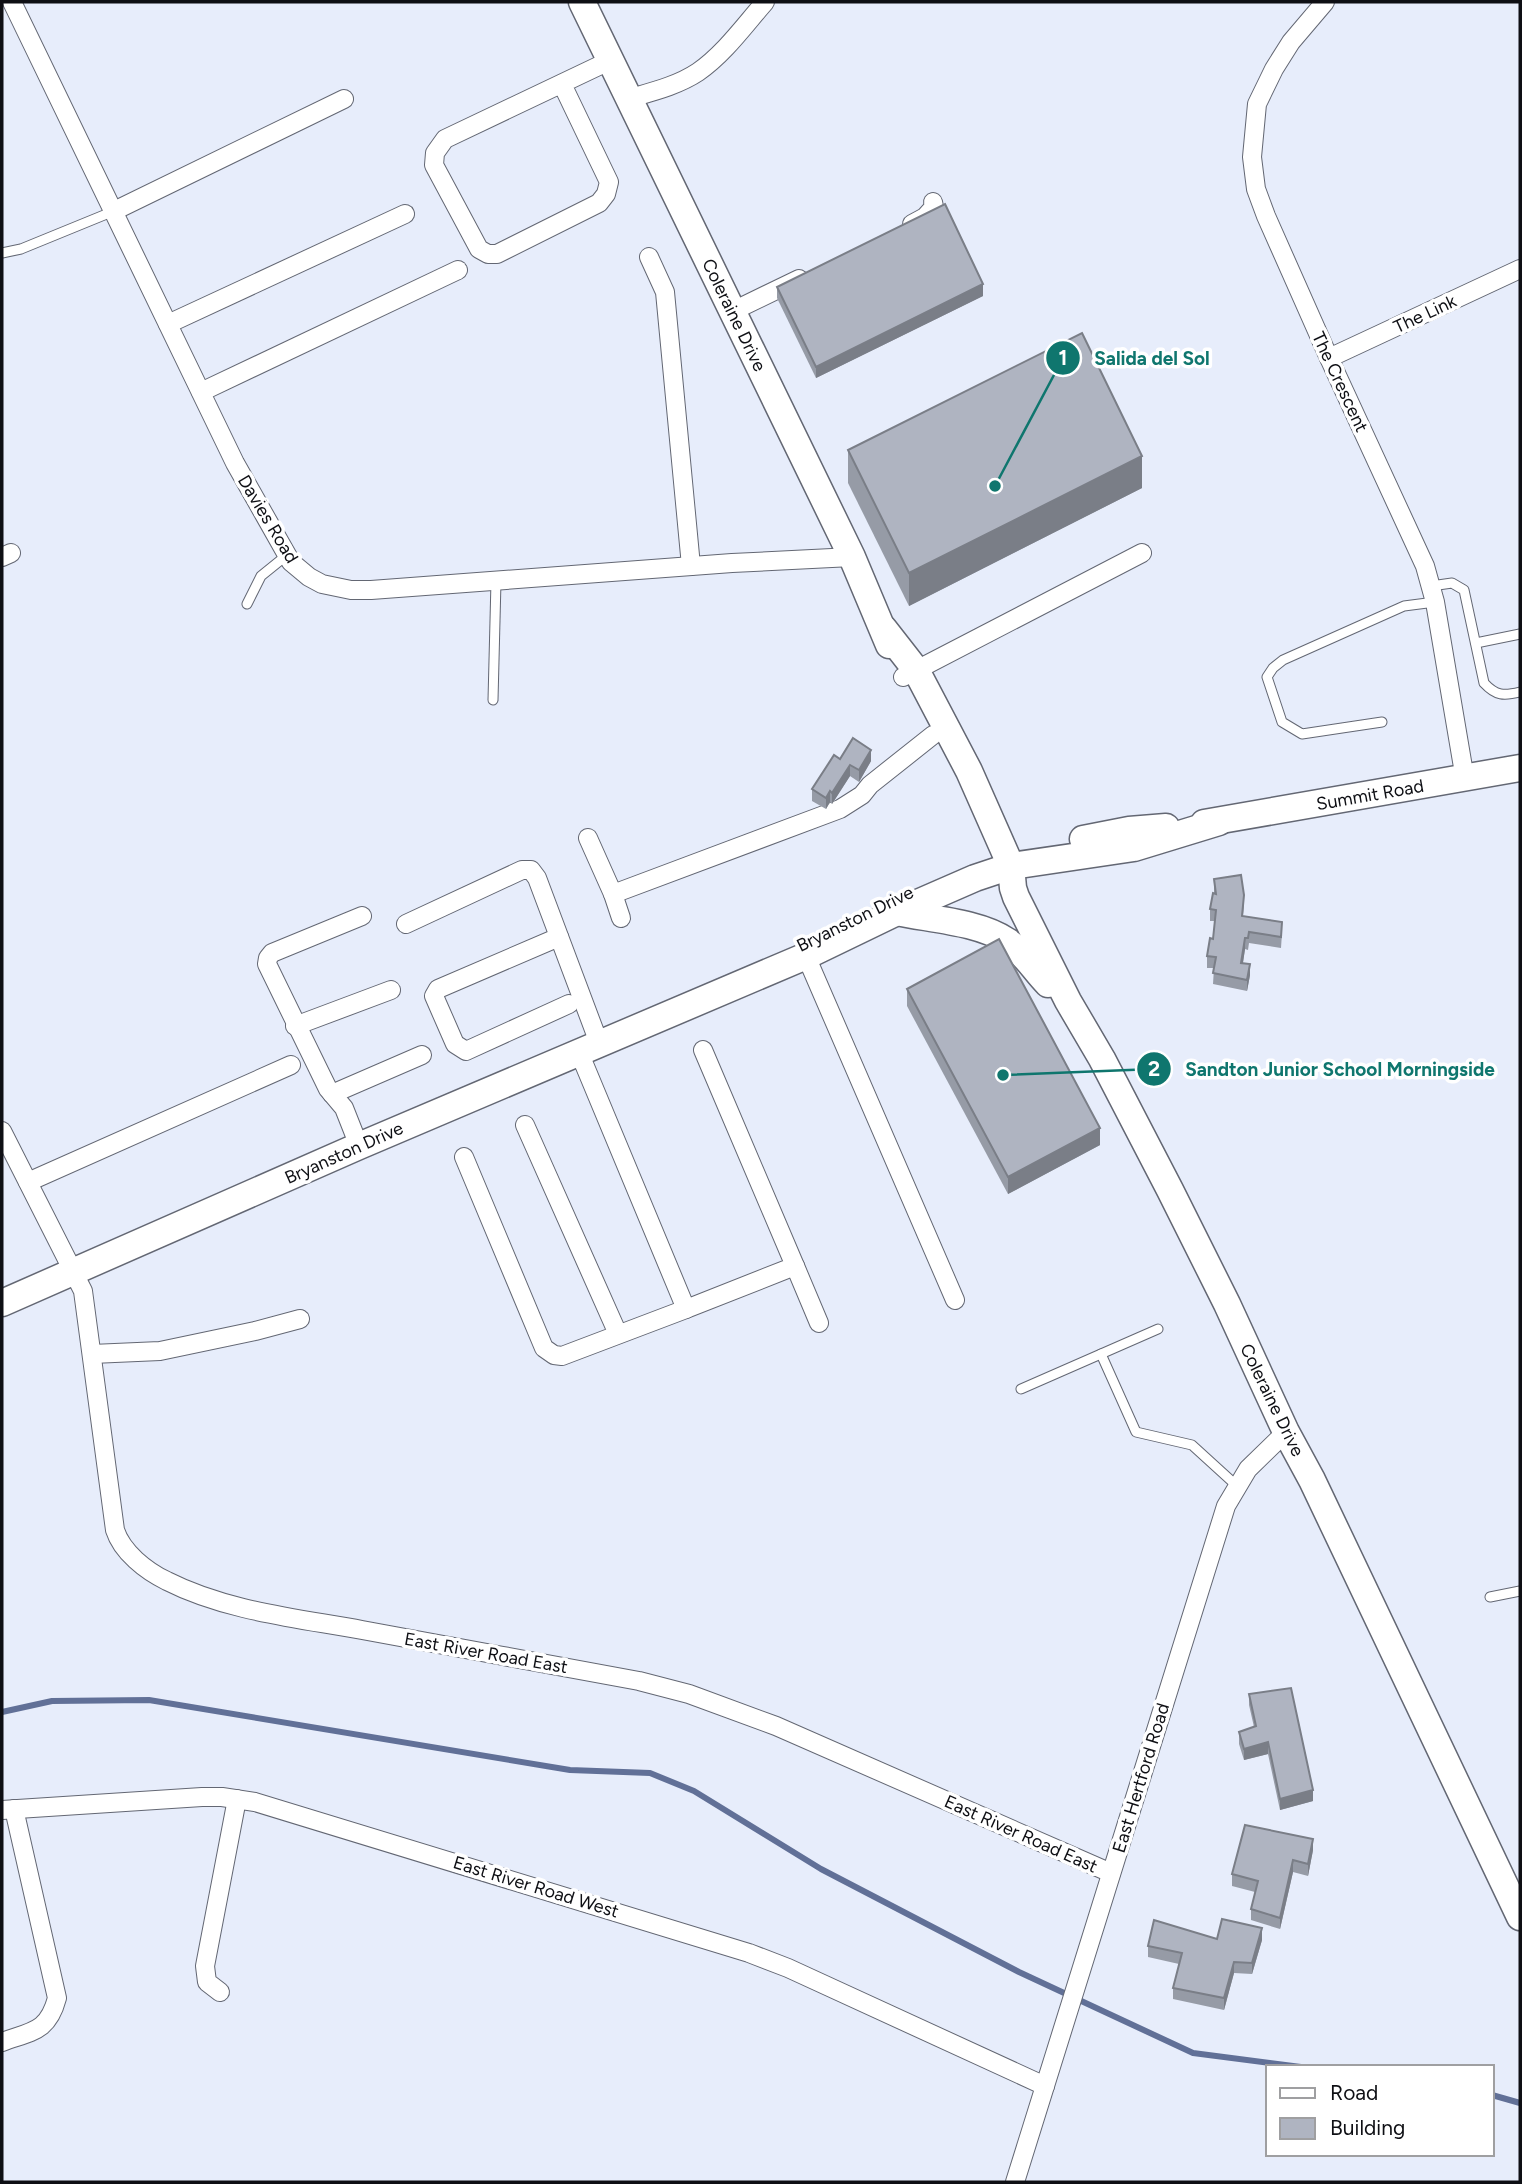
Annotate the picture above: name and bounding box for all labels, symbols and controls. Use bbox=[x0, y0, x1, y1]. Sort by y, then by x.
street label: Coleraine Drive bbox=[697, 255, 771, 375]
street label: The Link bbox=[1390, 290, 1460, 338]
street label: The Crescent bbox=[1307, 328, 1373, 436]
callout: Salida del Sol bbox=[1046, 338, 1224, 378]
text: 1 bbox=[1059, 345, 1067, 370]
text: Salida del Sol bbox=[1094, 347, 1210, 370]
street label: Davies Road bbox=[233, 471, 303, 567]
street label: Summit Road bbox=[1315, 775, 1425, 815]
street label: Bryanston Drive bbox=[793, 881, 917, 957]
callout: Sandton Junior School Morningside bbox=[1137, 1049, 1509, 1089]
text: 2 bbox=[1148, 1056, 1160, 1081]
text: Sandton Junior School Morningside bbox=[1185, 1058, 1495, 1081]
street label: Bryanston Drive bbox=[281, 1117, 407, 1189]
street label: Coleraine Drive bbox=[1235, 1340, 1309, 1460]
street label: East River Road East bbox=[403, 1628, 570, 1678]
street label: East Hertford Road bbox=[1108, 1701, 1174, 1855]
street label: East River Road East bbox=[941, 1790, 1101, 1878]
street label: East River Road West bbox=[451, 1851, 622, 1923]
legend bbox=[1266, 2065, 1494, 2156]
text: Road bbox=[1330, 2080, 1378, 2105]
text: Building bbox=[1330, 2115, 1405, 2140]

